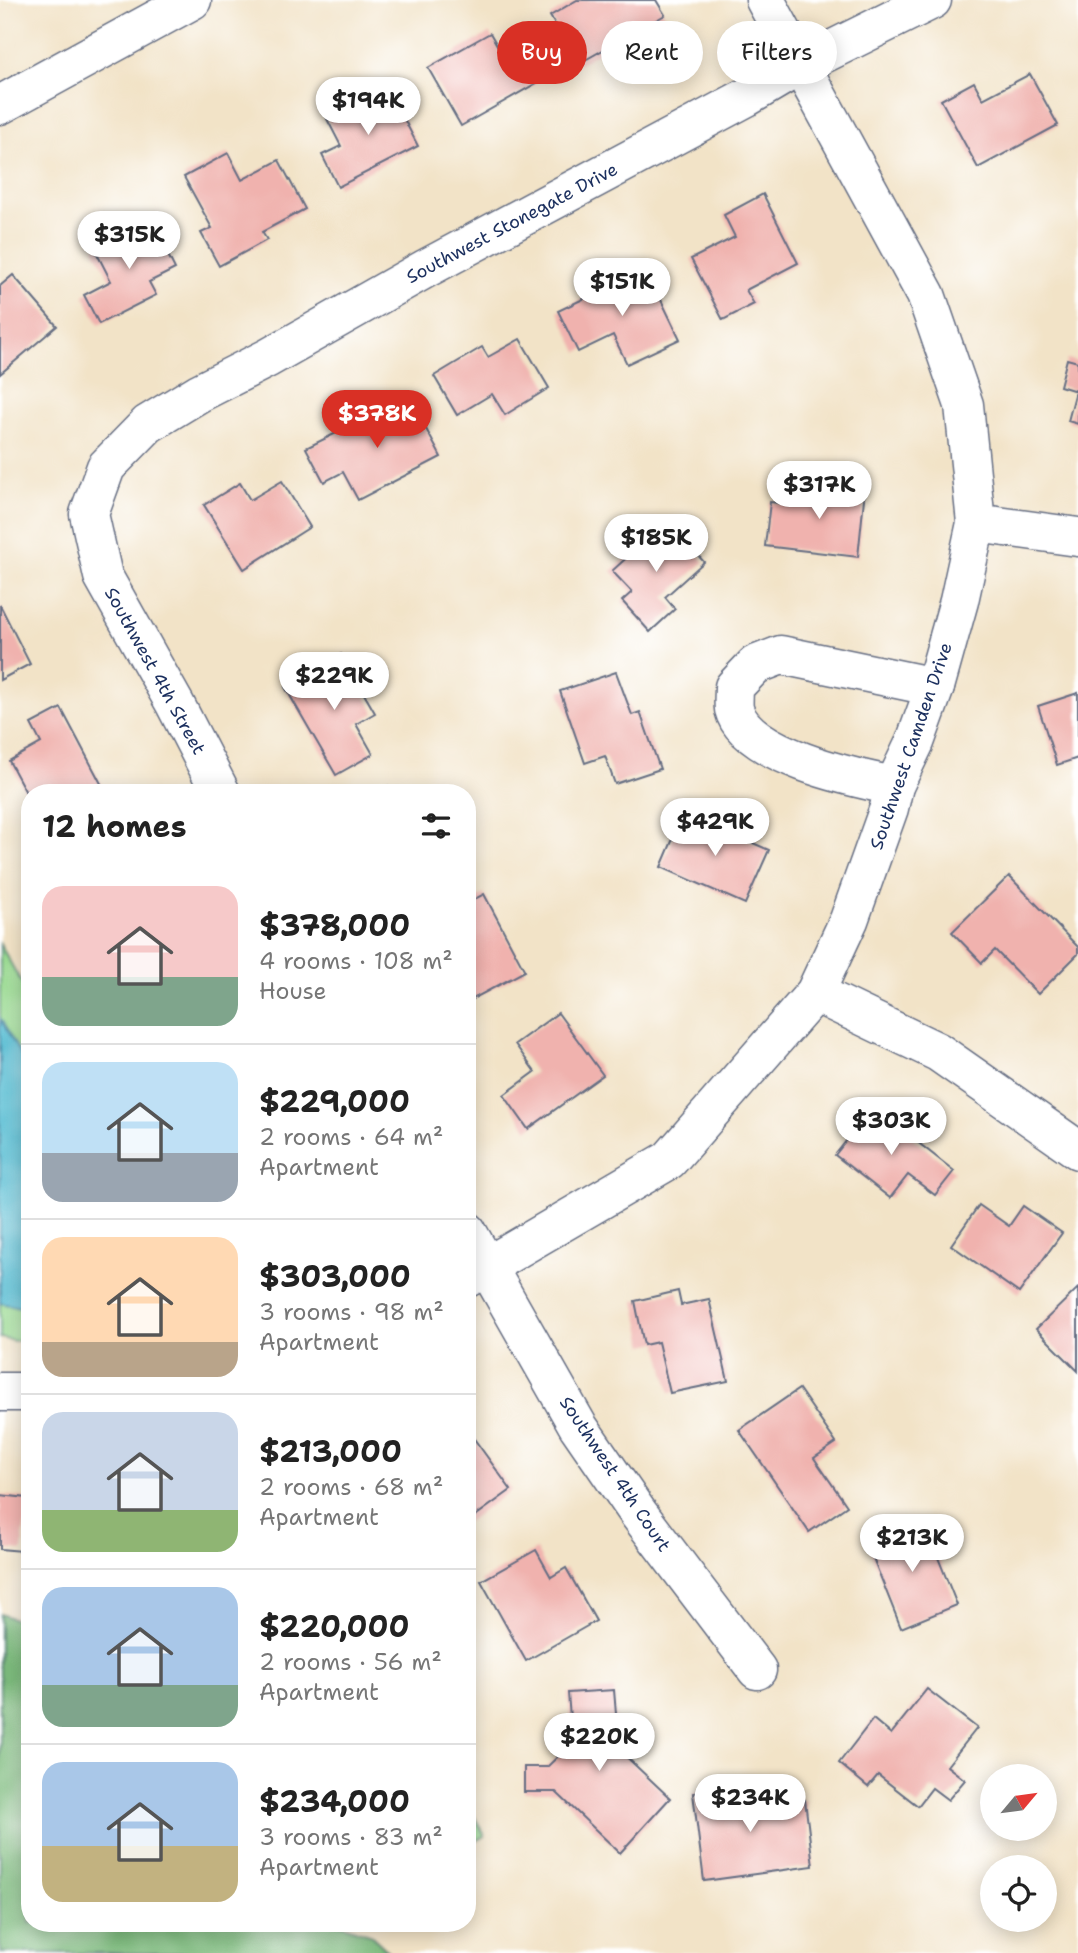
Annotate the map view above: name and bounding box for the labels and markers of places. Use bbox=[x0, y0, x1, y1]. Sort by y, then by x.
pin: $194K bbox=[319, 78, 417, 137]
pin: $315K bbox=[80, 212, 178, 271]
pin: $151K bbox=[573, 258, 671, 318]
pin: $378K bbox=[328, 391, 426, 450]
pin: $317K bbox=[770, 462, 868, 521]
pin: $185K bbox=[607, 514, 705, 574]
pin: $229K bbox=[285, 652, 383, 712]
pin: $429K bbox=[666, 798, 764, 858]
pin: $303K bbox=[842, 1098, 940, 1157]
pin: $213K bbox=[863, 1514, 961, 1574]
pin: $220K bbox=[550, 1714, 648, 1773]
pin: $234K bbox=[701, 1774, 799, 1834]

